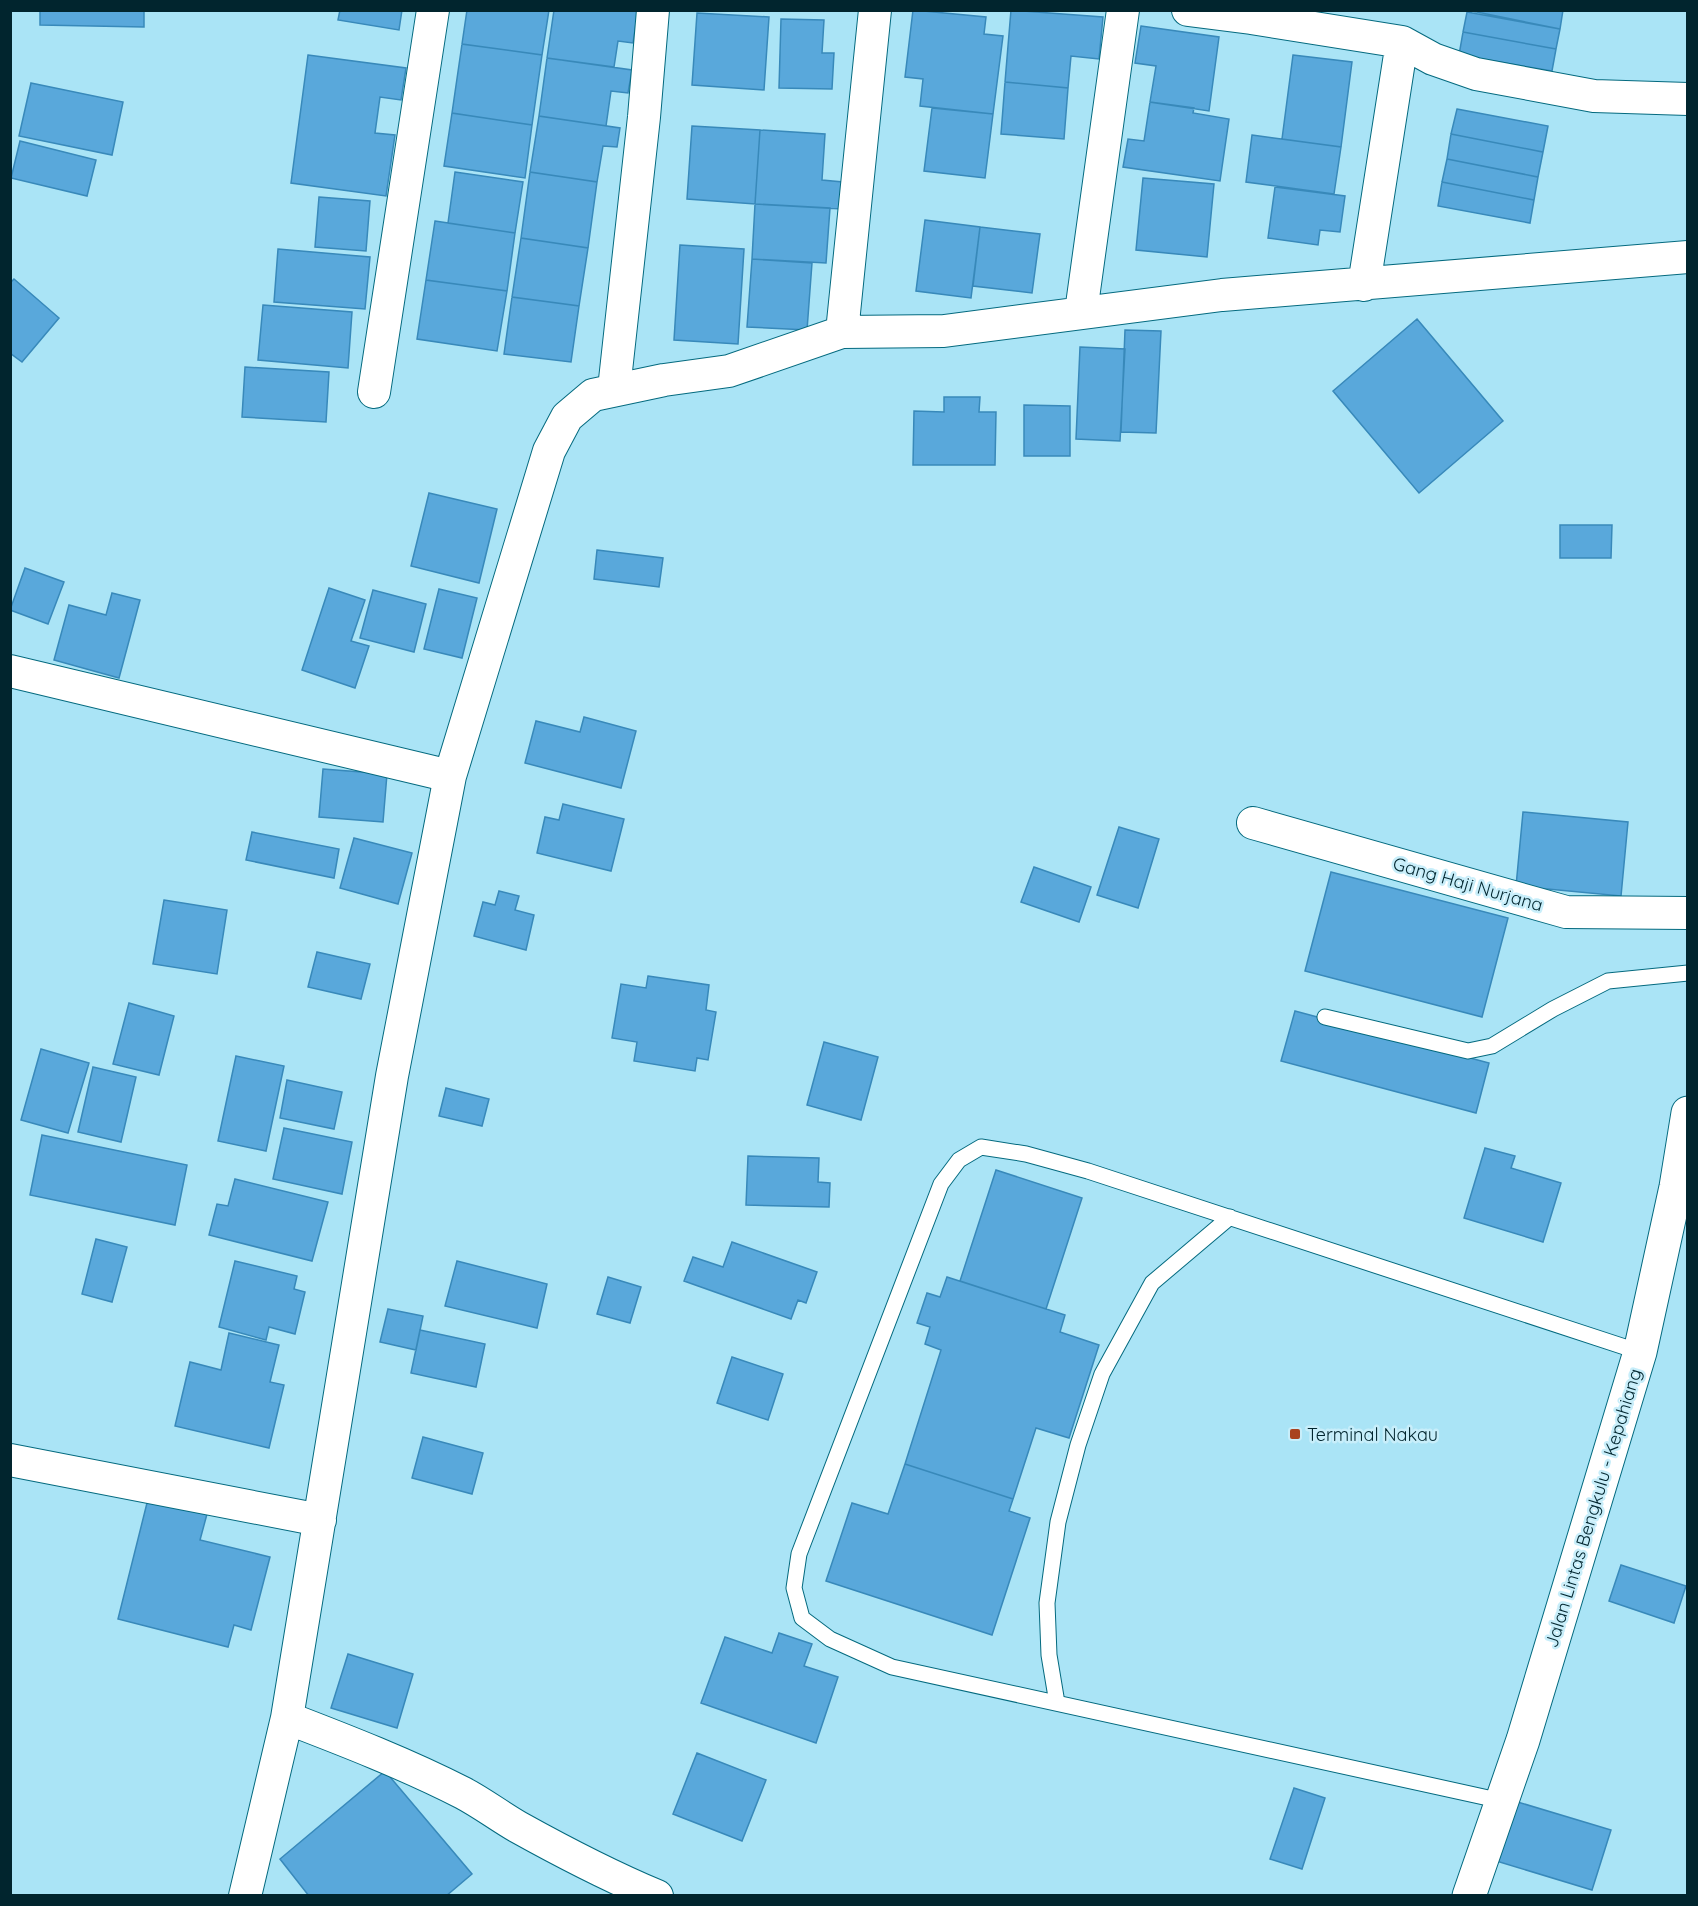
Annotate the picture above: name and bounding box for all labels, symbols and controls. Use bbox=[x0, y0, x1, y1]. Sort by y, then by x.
street label: Gang Haji Nurjana bbox=[1390, 852, 1546, 916]
street label: Jalan Lintas Bengkulu - Kepahiang bbox=[1540, 1366, 1646, 1650]
place label: Terminal Nakau bbox=[1307, 1423, 1438, 1446]
marker: Terminal Nakau bbox=[1288, 1427, 1302, 1441]

